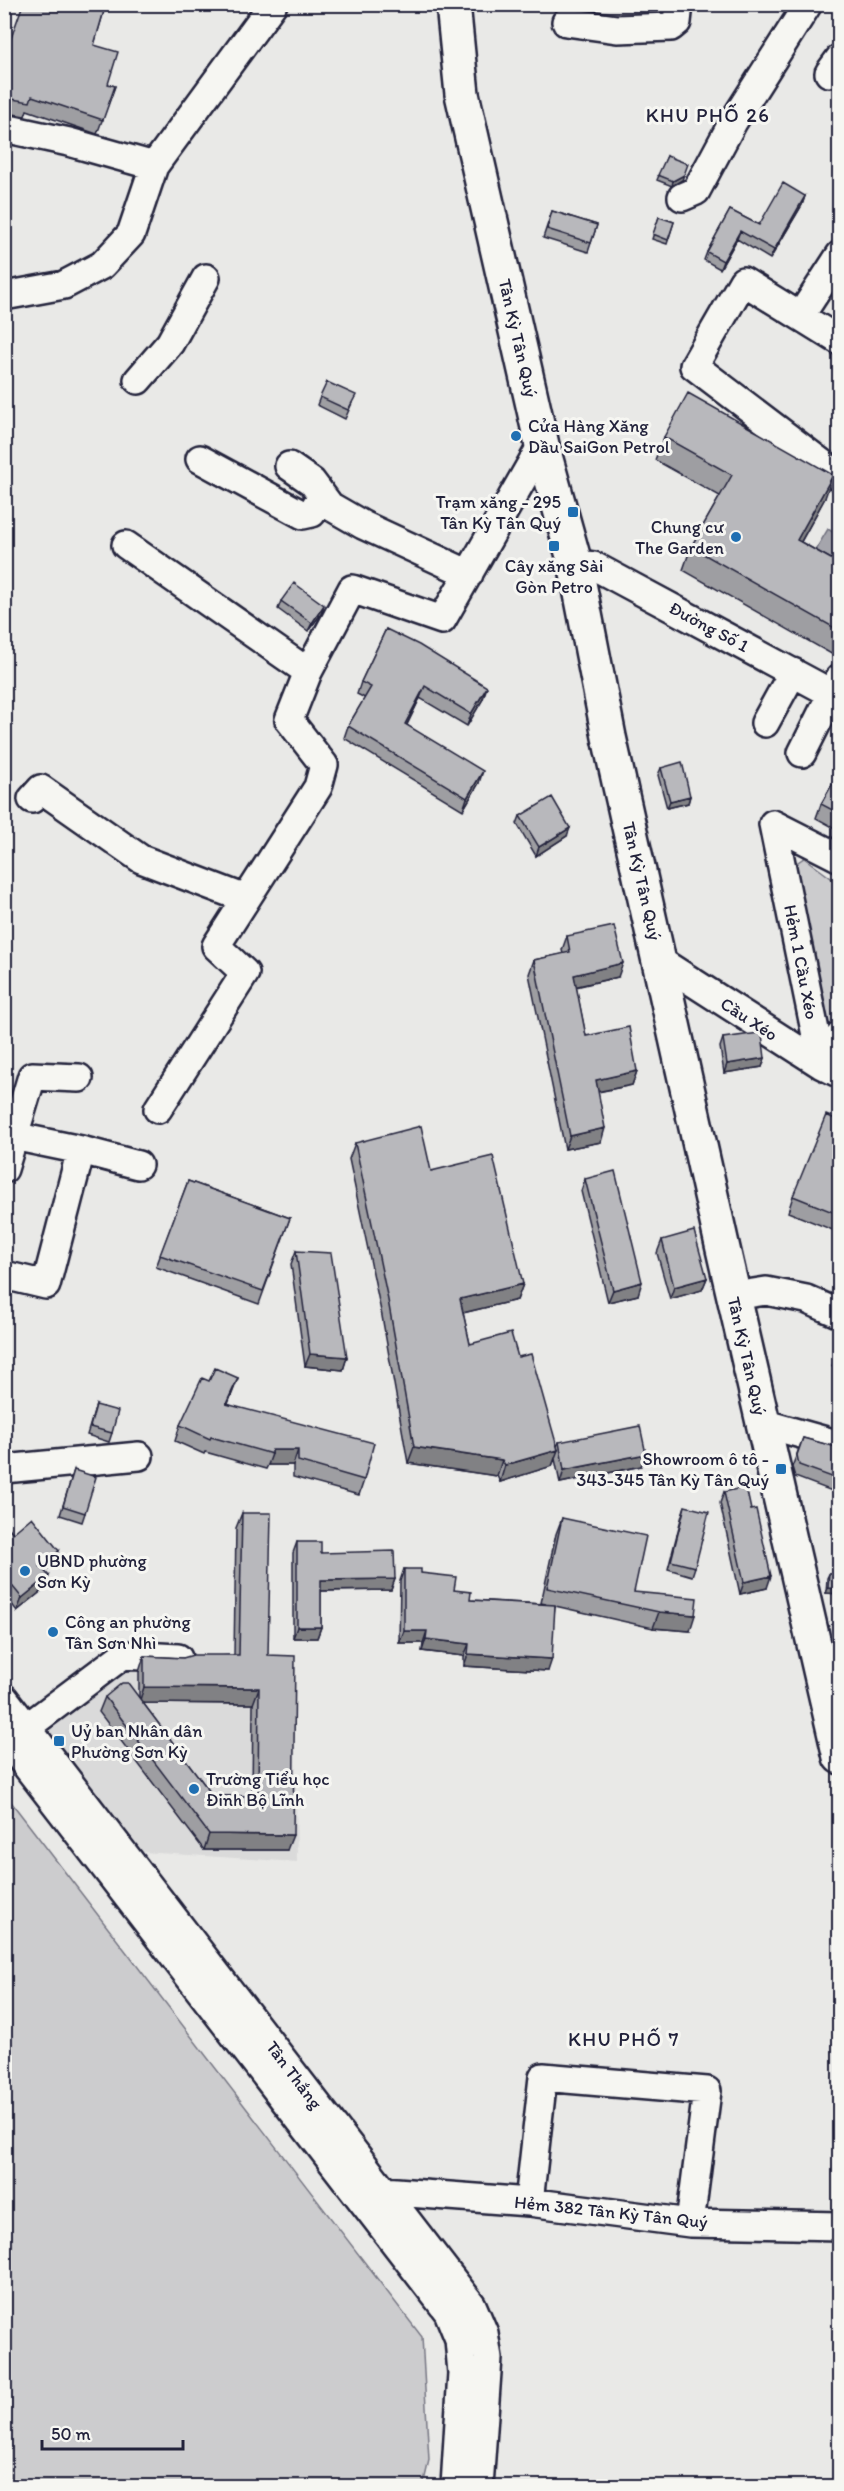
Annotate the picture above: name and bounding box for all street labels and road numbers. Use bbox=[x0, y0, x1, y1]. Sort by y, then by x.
street label: Tân Kỳ Tân Quý bbox=[494, 277, 542, 400]
street label: Đường Số 1 bbox=[665, 597, 753, 657]
street label: Tân Kỳ Tân Quý bbox=[618, 820, 666, 943]
street label: Hẻm 1 Cầu Xéo bbox=[779, 903, 823, 1021]
street label: Cầu Xéo bbox=[716, 992, 782, 1046]
street label: Tân Kỳ Tân Quý bbox=[723, 1295, 771, 1418]
street label: Tân Thắng bbox=[261, 2036, 327, 2114]
street label: Hẻm 382 Tân Kỳ Tân Quý bbox=[513, 2191, 709, 2233]

